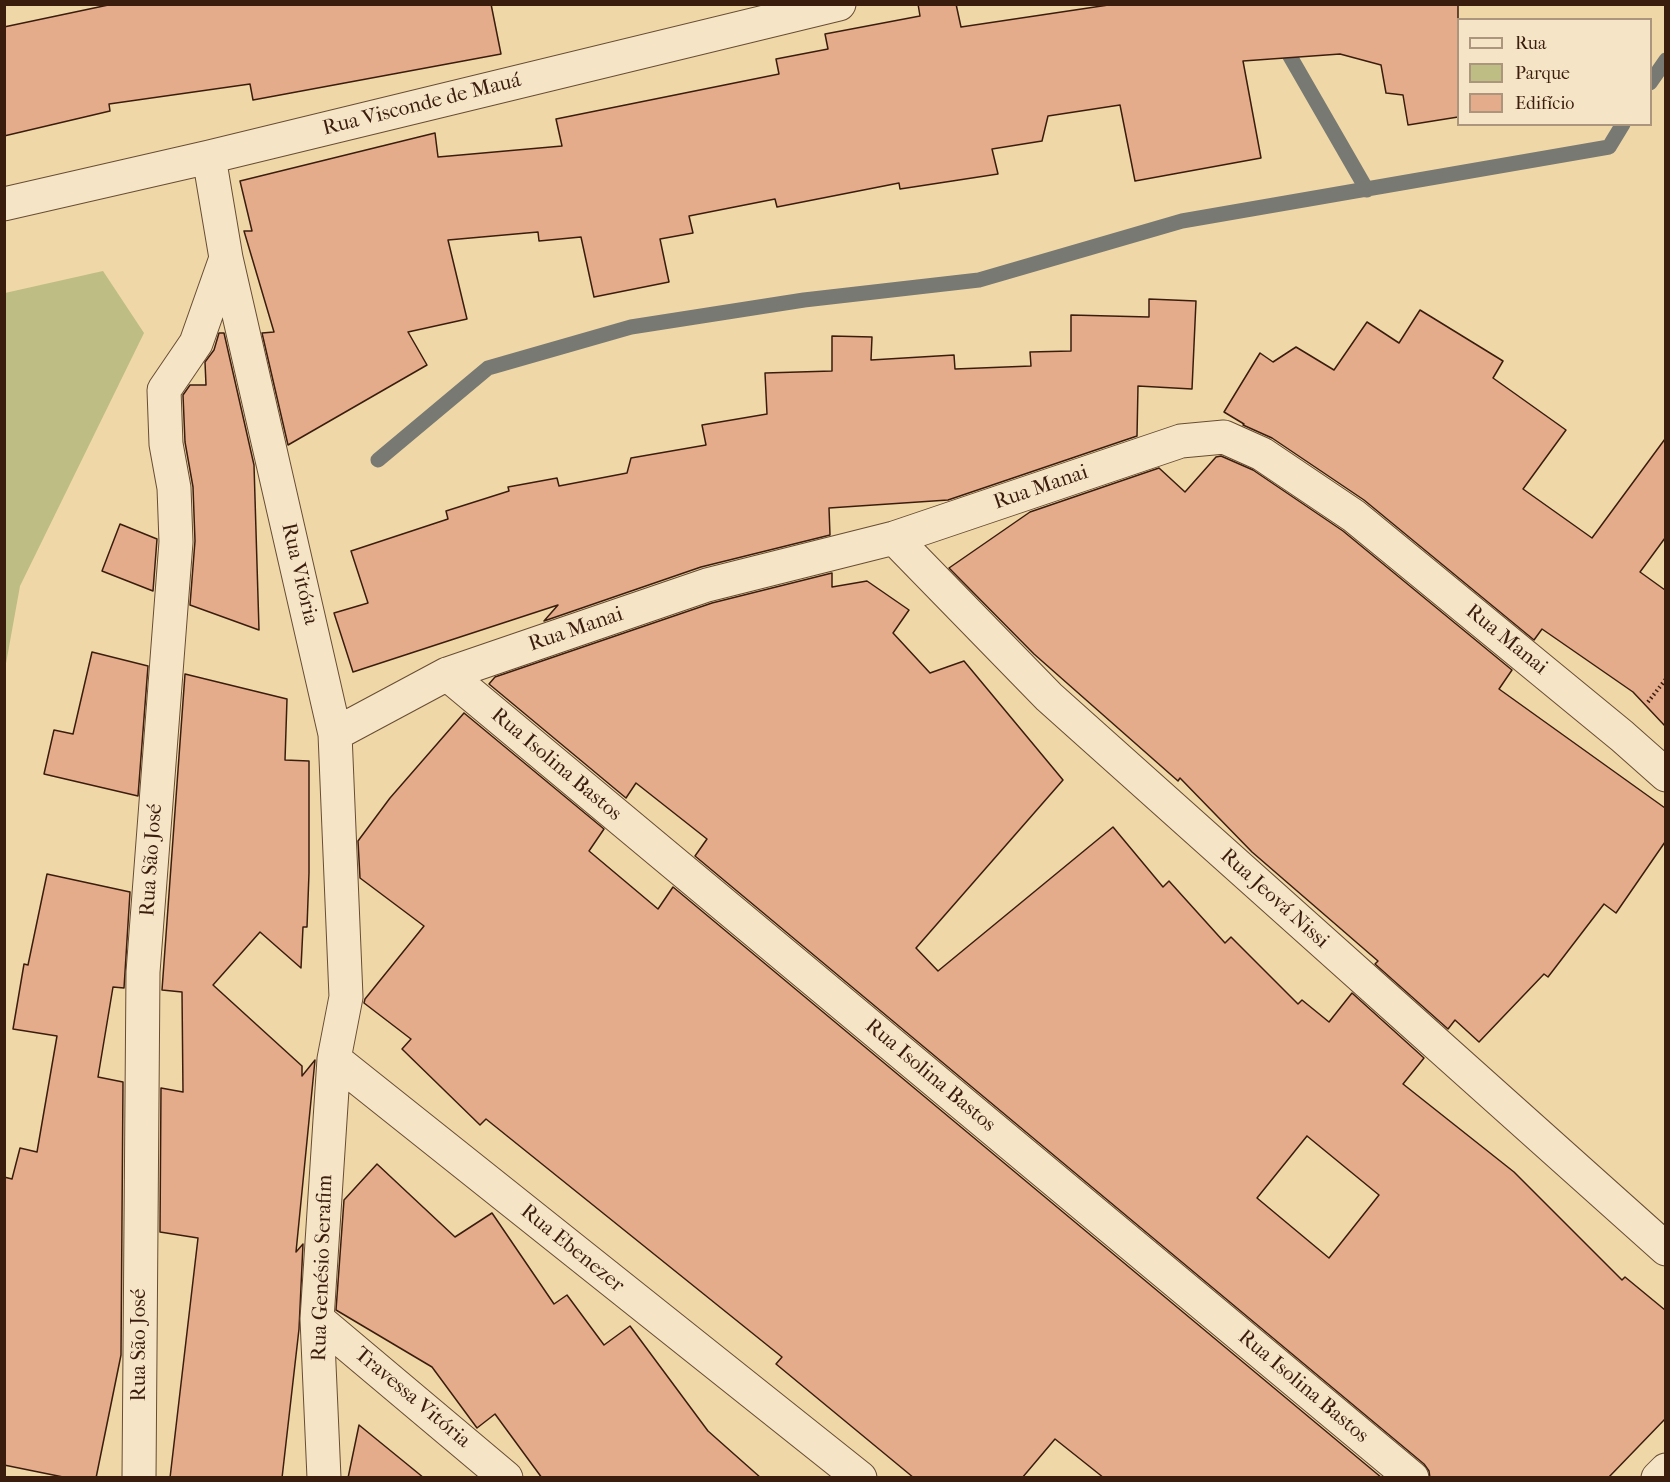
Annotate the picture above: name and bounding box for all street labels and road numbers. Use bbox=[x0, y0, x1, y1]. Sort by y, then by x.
street label: Rua Visconde de Mauá bbox=[320, 68, 524, 142]
street label: Rua Manai bbox=[991, 460, 1091, 516]
street label: Rua Vitória bbox=[275, 521, 323, 627]
street label: Rua Manai bbox=[1460, 599, 1552, 681]
street label: Rua Manai bbox=[526, 602, 626, 658]
street label: Rua Isolina Bastos bbox=[486, 703, 626, 827]
street label: Rua São José bbox=[135, 803, 169, 917]
street label: Rua Jeová Nissi bbox=[1215, 844, 1333, 954]
street label: Rua Isolina Bastos bbox=[860, 1014, 1000, 1138]
street label: Rua Genésio Serafim bbox=[307, 1174, 339, 1362]
street label: Rua Ebenezer bbox=[515, 1199, 629, 1299]
street label: Rua São José bbox=[127, 1289, 153, 1401]
street label: Rua Isolina Bastos bbox=[1233, 1325, 1373, 1449]
street label: Travessa Vitória bbox=[349, 1342, 475, 1454]

